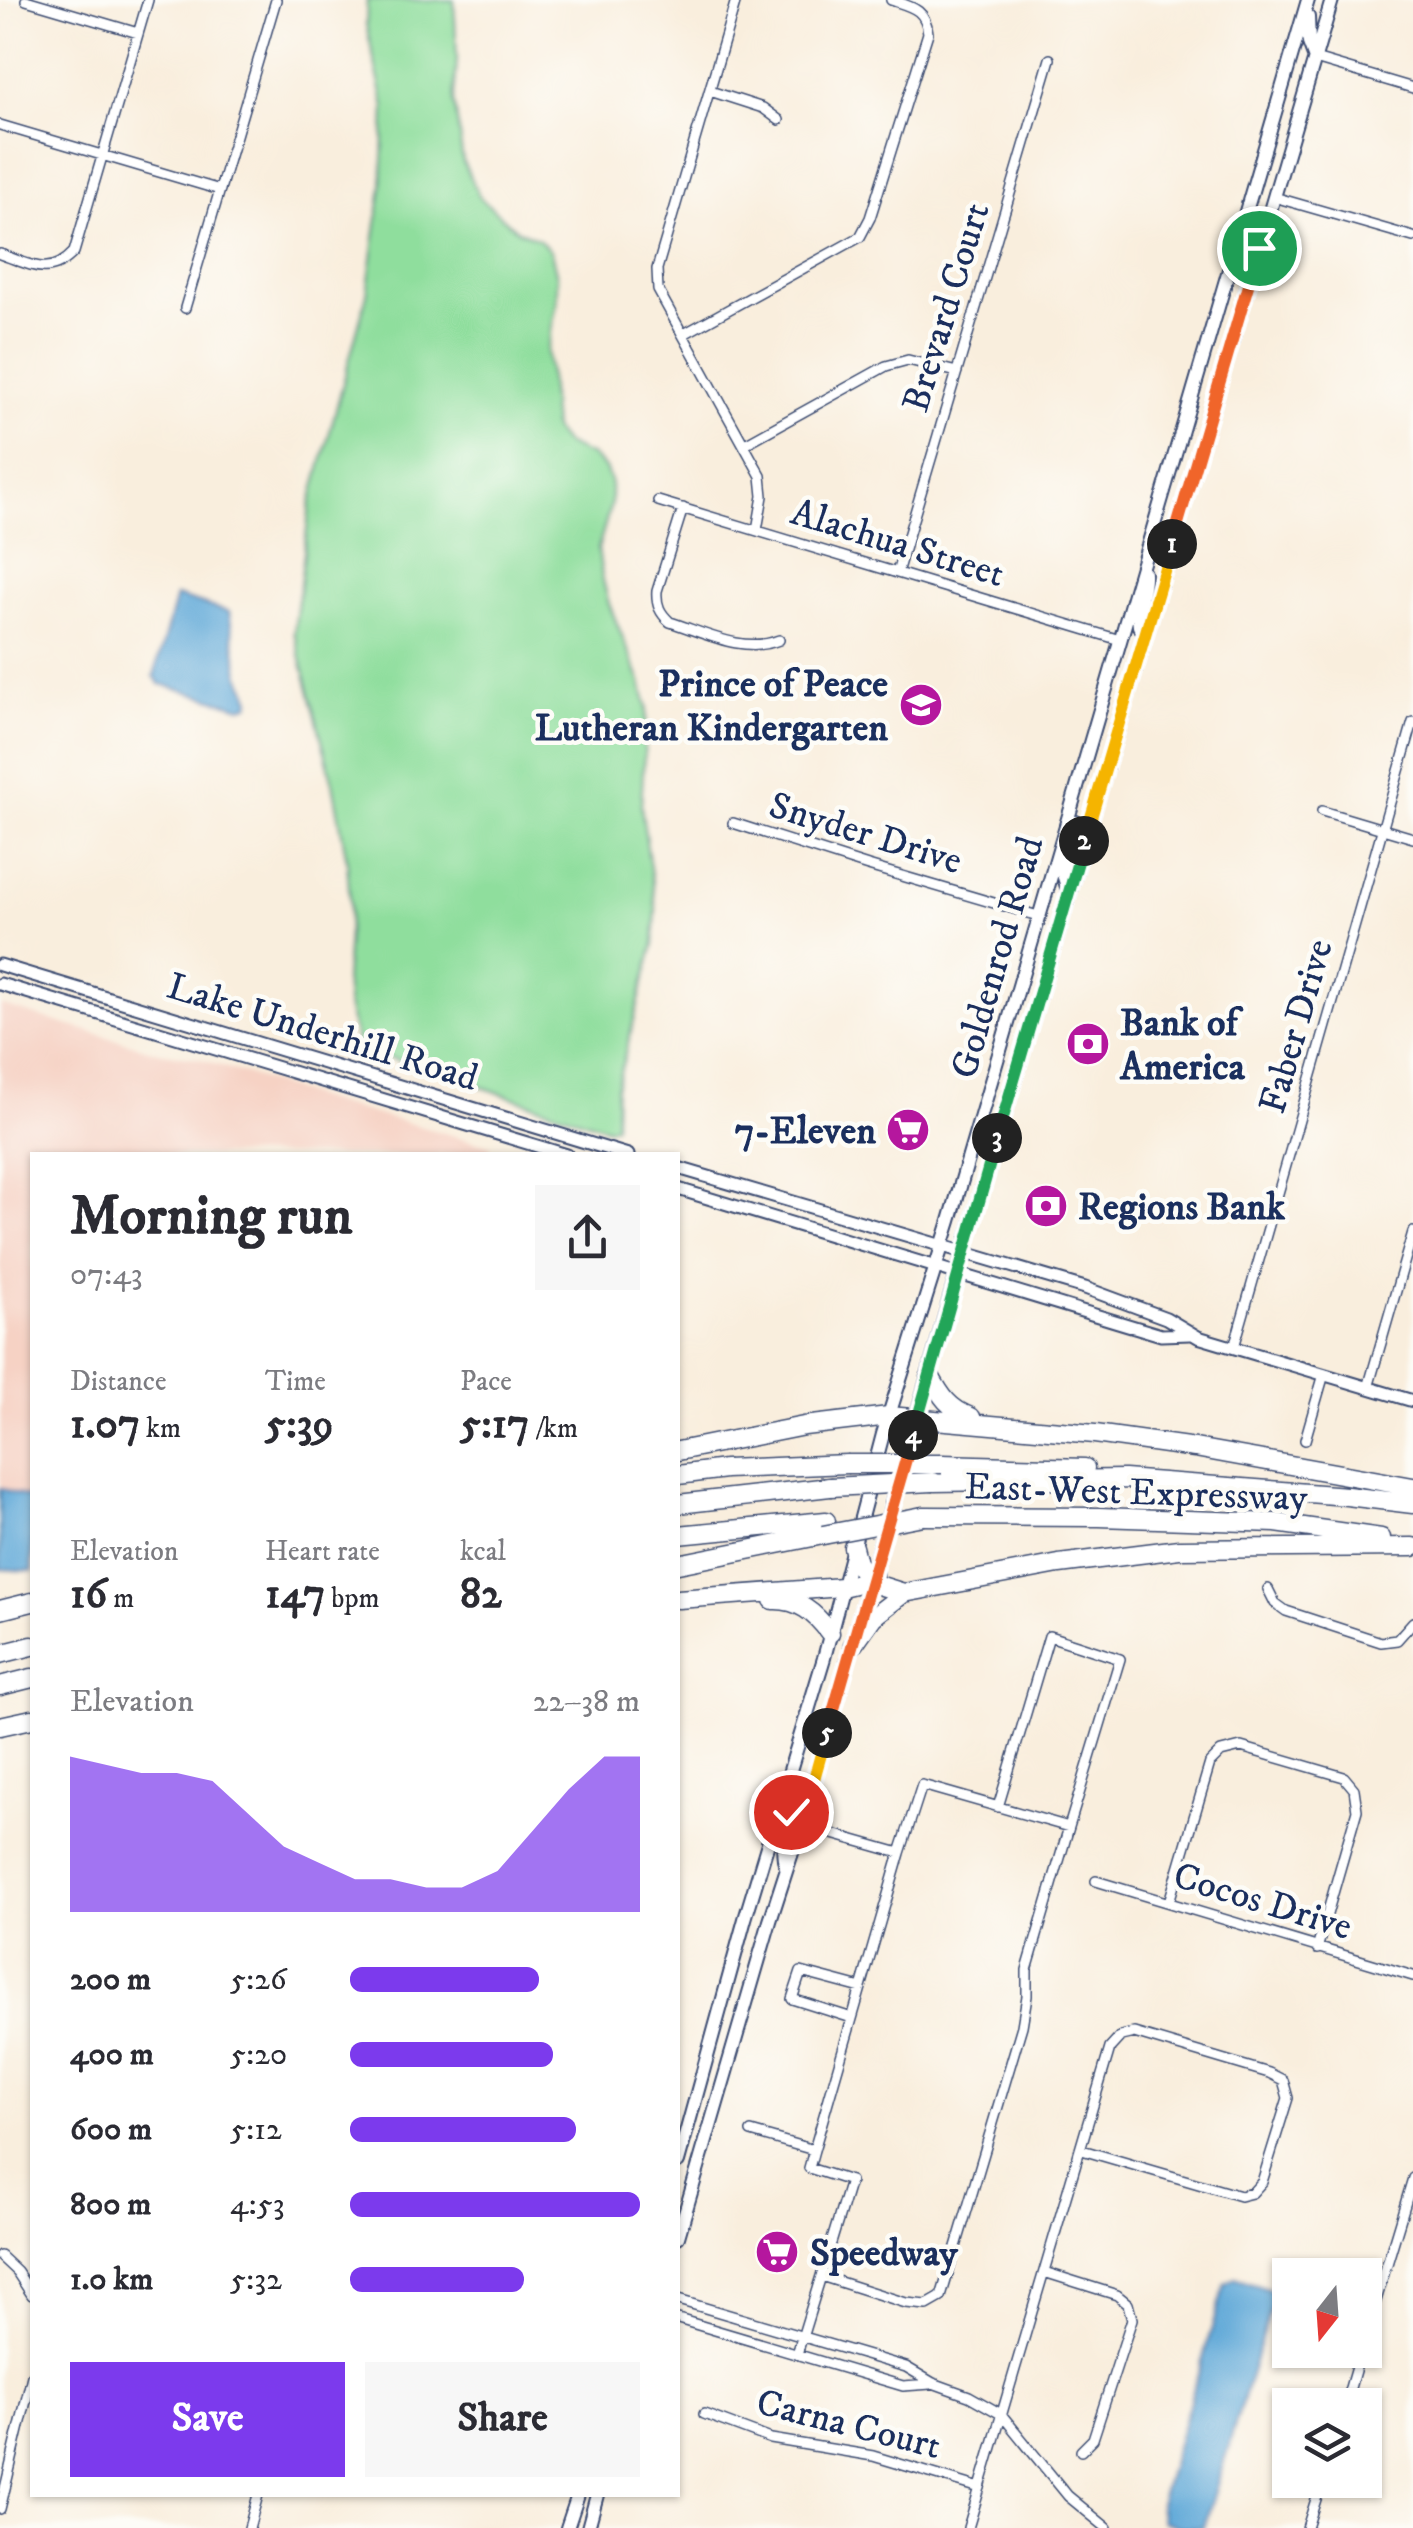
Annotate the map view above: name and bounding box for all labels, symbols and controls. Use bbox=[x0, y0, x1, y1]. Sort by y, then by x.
street label: Brevard Court bbox=[892, 197, 1001, 418]
pin bbox=[1217, 206, 1302, 291]
icon: arrive bbox=[1232, 221, 1287, 276]
street label: Alachua Street bbox=[785, 489, 1010, 599]
pin: 1 bbox=[1147, 519, 1197, 569]
text: 1 bbox=[1167, 526, 1177, 561]
place label: Prince of Peace Lutheran Kindergarten bbox=[535, 661, 888, 753]
school or university icon: Prince of Peace Lutheran Kindergarten bbox=[898, 682, 944, 728]
street label: Snyder Drive bbox=[763, 782, 968, 886]
pin: 2 bbox=[1059, 816, 1109, 866]
text: 2 bbox=[1077, 823, 1091, 858]
street label: Goldenrod Road bbox=[940, 831, 1055, 1084]
street label: Faber Drive bbox=[1249, 934, 1345, 1119]
street label: Lake Underhill Road bbox=[161, 963, 484, 1103]
place label: Bank of America bbox=[1119, 1000, 1246, 1092]
bank icon: Bank of America bbox=[1065, 1021, 1111, 1067]
supermarket icon: 7-Eleven bbox=[885, 1107, 931, 1153]
place label: 7-Eleven bbox=[734, 1108, 876, 1156]
pin: 3 bbox=[972, 1113, 1022, 1163]
text: 3 bbox=[992, 1120, 1002, 1155]
text: Morning run bbox=[70, 1183, 352, 1252]
bank icon: Regions Bank bbox=[1023, 1183, 1069, 1229]
place label: Regions Bank bbox=[1078, 1184, 1286, 1232]
button: share bbox=[535, 1185, 640, 1290]
text: 07:43 bbox=[70, 1255, 143, 1295]
text: Distance bbox=[70, 1364, 166, 1399]
text: Time bbox=[265, 1364, 326, 1399]
text: Pace bbox=[460, 1364, 512, 1399]
text: 1.07 bbox=[70, 1399, 140, 1451]
text: 5:39 bbox=[265, 1399, 333, 1451]
text: 5:17 bbox=[460, 1399, 529, 1451]
pin: 4 bbox=[888, 1410, 938, 1460]
text: km bbox=[140, 1411, 181, 1446]
text: /km bbox=[529, 1411, 578, 1446]
text: 4 bbox=[905, 1417, 921, 1452]
street label: East-West Expressway bbox=[964, 1463, 1309, 1523]
text: Elevation bbox=[70, 1534, 178, 1569]
text: Heart rate bbox=[265, 1534, 380, 1569]
text: kcal bbox=[460, 1534, 506, 1569]
text: 16 bbox=[70, 1569, 107, 1621]
text: 147 bbox=[265, 1569, 325, 1621]
text: 82 bbox=[460, 1569, 502, 1621]
text: m bbox=[107, 1581, 134, 1616]
text: bpm bbox=[325, 1581, 380, 1616]
text: Elevation bbox=[70, 1682, 194, 1722]
text: 22–38 m bbox=[533, 1682, 640, 1722]
pin: 5 bbox=[802, 1708, 852, 1758]
text: 5 bbox=[820, 1715, 834, 1750]
pin bbox=[749, 1770, 834, 1855]
icon: check bbox=[764, 1785, 819, 1840]
street label: Cocos Drive bbox=[1167, 1852, 1357, 1952]
text: 200 m bbox=[70, 1960, 151, 2000]
text: 5:26 bbox=[230, 1960, 287, 2000]
text: 400 m bbox=[70, 2035, 154, 2075]
text: 5:20 bbox=[230, 2035, 287, 2075]
text: 600 m bbox=[70, 2110, 152, 2150]
text: 5:12 bbox=[230, 2110, 282, 2150]
text: 800 m bbox=[70, 2185, 151, 2225]
text: 4:53 bbox=[230, 2185, 285, 2225]
supermarket icon: Speedway bbox=[754, 2229, 800, 2275]
place label: Speedway bbox=[810, 2230, 958, 2278]
north arrow bbox=[1272, 2258, 1382, 2368]
map controls bbox=[1272, 2258, 1382, 2498]
text: 1.0 km bbox=[70, 2260, 153, 2300]
text: 5:32 bbox=[230, 2260, 282, 2300]
button: Save bbox=[70, 2362, 345, 2477]
button: Share bbox=[365, 2362, 640, 2477]
street label: Carna Court bbox=[751, 2379, 946, 2471]
button: layers bbox=[1272, 2388, 1382, 2498]

